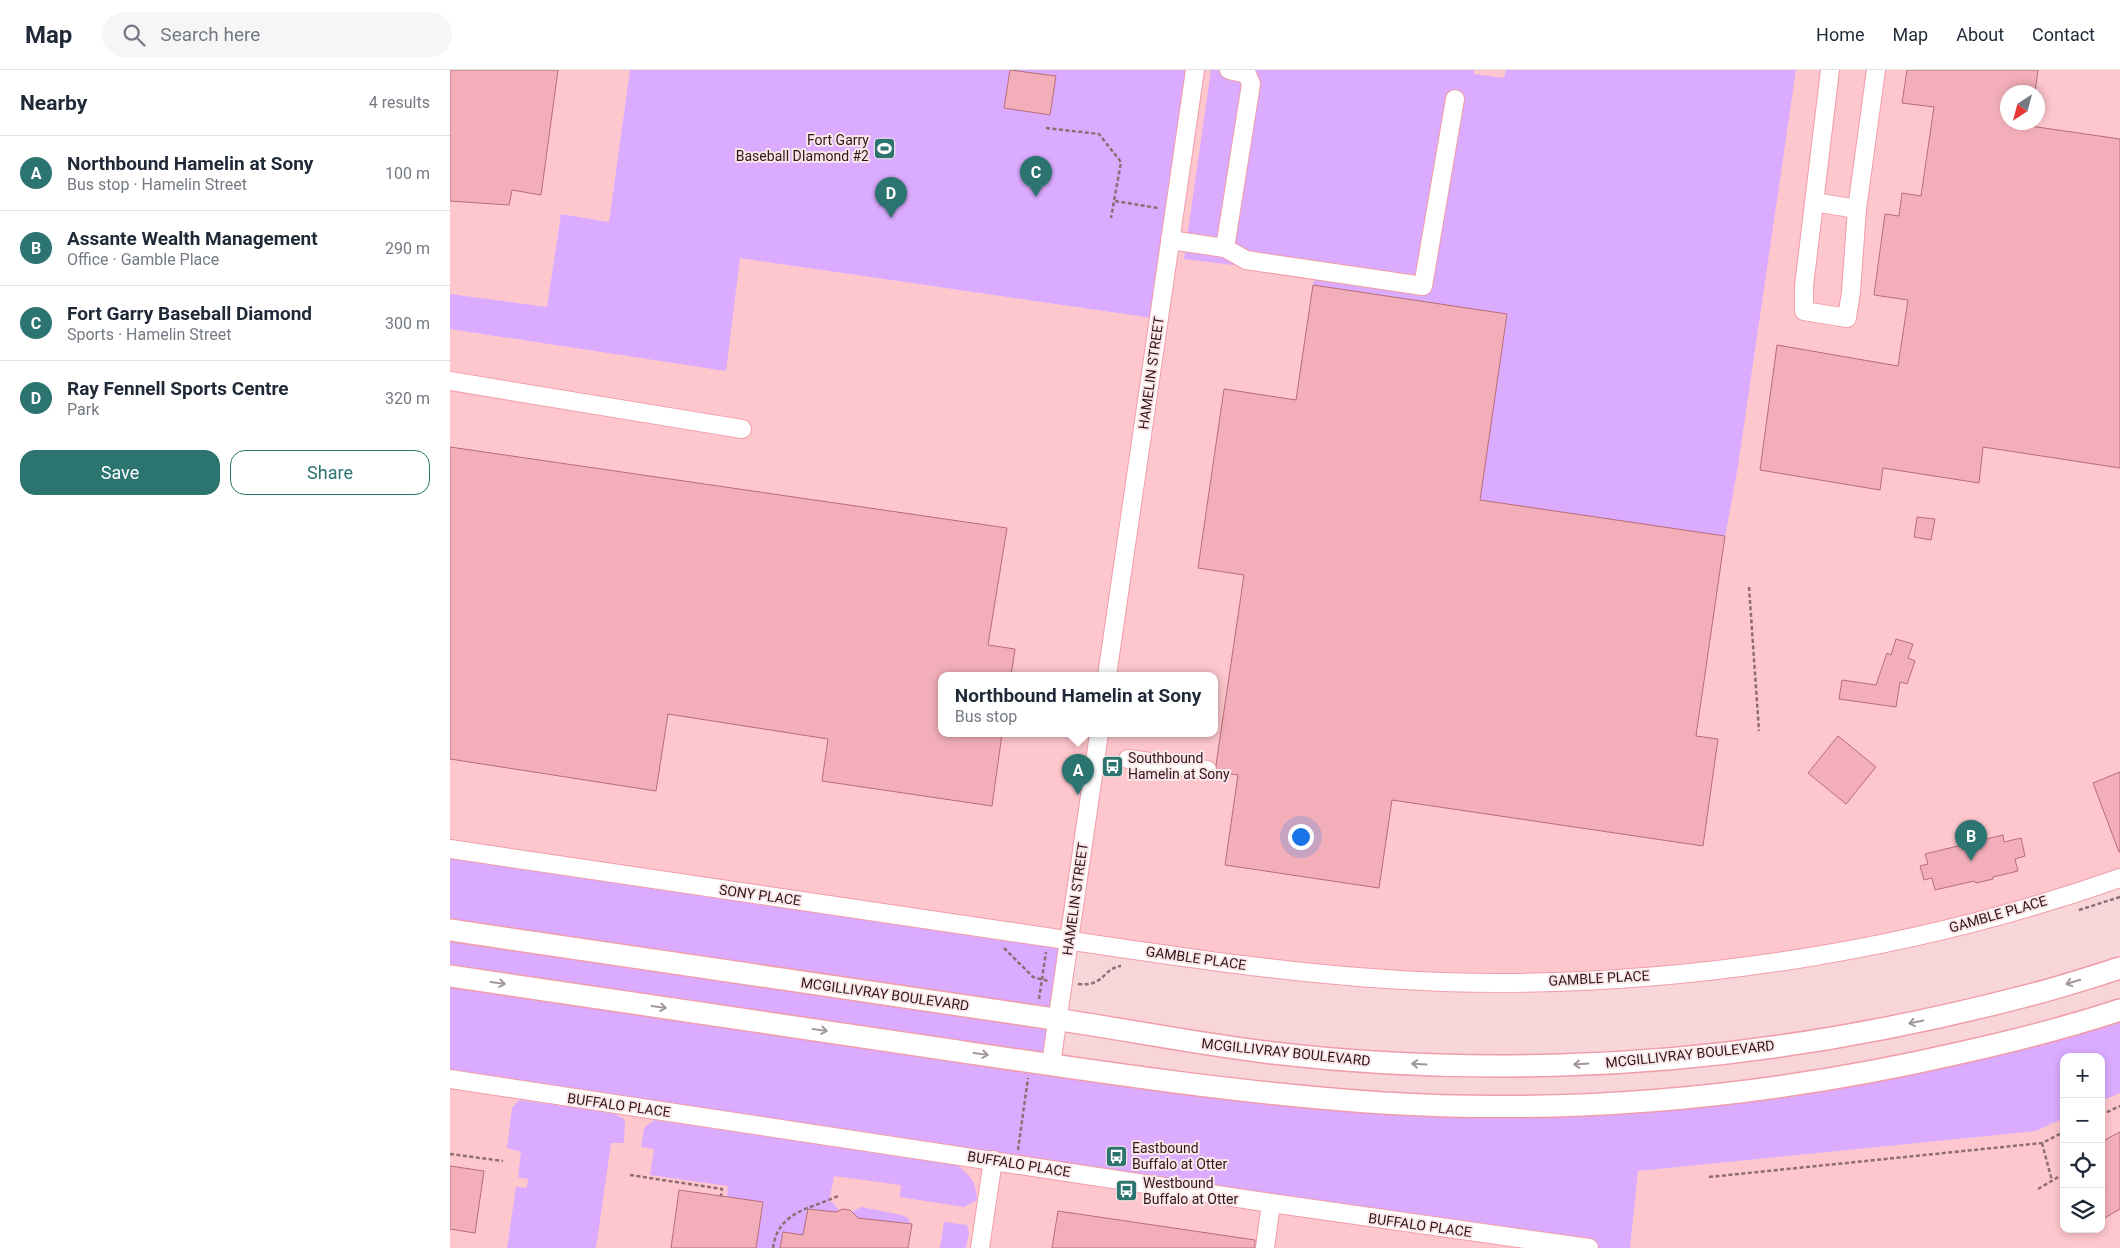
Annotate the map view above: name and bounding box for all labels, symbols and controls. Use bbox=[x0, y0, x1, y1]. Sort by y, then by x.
search box bbox=[102, 12, 452, 57]
text: Map bbox=[25, 21, 72, 49]
icon: search bbox=[120, 21, 148, 49]
text: Search here bbox=[160, 23, 260, 46]
text: Home bbox=[1816, 24, 1865, 45]
text: Map bbox=[1893, 24, 1928, 45]
text: About bbox=[1956, 24, 2004, 45]
text: Contact bbox=[2032, 24, 2095, 45]
north arrow bbox=[2000, 85, 2045, 130]
text: Nearby bbox=[20, 91, 87, 115]
text: 4 results bbox=[369, 93, 430, 112]
place label: Fort Garry Baseball DIamond #2 bbox=[736, 132, 869, 164]
sports icon: Fort Garry Baseball DIamond #2 bbox=[873, 136, 897, 160]
text: Northbound Hamelin at Sony bbox=[67, 152, 313, 175]
pin: C bbox=[1020, 156, 1052, 197]
text: A bbox=[31, 164, 41, 183]
text: 100 m bbox=[385, 164, 430, 183]
text: Bus stop · Hamelin Street bbox=[67, 175, 247, 194]
pin: D bbox=[875, 177, 907, 218]
text: Assante Wealth Management bbox=[67, 227, 318, 250]
text: B bbox=[31, 239, 41, 258]
text: 290 m bbox=[385, 239, 430, 258]
text: Office · Gamble Place bbox=[67, 250, 219, 269]
text: Fort Garry Baseball Diamond bbox=[67, 302, 312, 325]
text: C bbox=[31, 314, 41, 333]
text: 300 m bbox=[385, 314, 430, 333]
street label: HAMELIN STREET bbox=[1135, 315, 1167, 431]
text: Sports · Hamelin Street bbox=[67, 325, 231, 344]
text: Ray Fennell Sports Centre bbox=[67, 377, 289, 400]
text: D bbox=[31, 389, 41, 408]
text: 320 m bbox=[385, 389, 430, 408]
text: Park bbox=[67, 400, 99, 419]
button: Save bbox=[20, 450, 220, 495]
button: Share bbox=[230, 450, 430, 495]
popup bbox=[938, 672, 1218, 737]
text: Northbound Hamelin at Sony bbox=[955, 684, 1201, 707]
text: Bus stop bbox=[955, 707, 1017, 726]
place label: Southbound Hamelin at Sony bbox=[1128, 750, 1230, 782]
pin: A bbox=[1062, 754, 1094, 795]
bus stop icon: Southbound Hamelin at Sony bbox=[1100, 754, 1124, 778]
pin: B bbox=[1955, 820, 1987, 861]
your location bbox=[1288, 824, 1314, 850]
street label: HAMELIN STREET bbox=[1059, 841, 1091, 957]
street label: SONY PLACE bbox=[718, 881, 802, 909]
street label: GAMBLE PLACE bbox=[1947, 892, 2049, 936]
street label: GAMBLE PLACE bbox=[1145, 943, 1247, 973]
street label: GAMBLE PLACE bbox=[1548, 967, 1650, 989]
street label: MCGILLIVRAY BOULEVARD bbox=[800, 974, 970, 1014]
one-way arrow bbox=[2066, 977, 2082, 987]
one-way arrow bbox=[490, 978, 506, 988]
one-way arrow bbox=[651, 1002, 667, 1012]
one-way arrow bbox=[1908, 1018, 1924, 1027]
one-way arrow bbox=[811, 1026, 827, 1036]
street label: MCGILLIVRAY BOULEVARD bbox=[1201, 1035, 1371, 1069]
street label: MCGILLIVRAY BOULEVARD bbox=[1605, 1037, 1775, 1071]
one-way arrow bbox=[972, 1049, 988, 1059]
map controls bbox=[2060, 1053, 2105, 1233]
button: + bbox=[2060, 1053, 2105, 1098]
one-way arrow bbox=[1411, 1059, 1427, 1068]
one-way arrow bbox=[1574, 1060, 1590, 1069]
street label: BUFFALO PLACE bbox=[566, 1090, 672, 1120]
button: − bbox=[2060, 1098, 2105, 1143]
place label: Eastbound Buffalo at Otter bbox=[1132, 1140, 1228, 1172]
button: locate bbox=[2060, 1143, 2105, 1188]
bus stop icon: Eastbound Buffalo at Otter bbox=[1104, 1144, 1128, 1168]
street label: BUFFALO PLACE bbox=[966, 1148, 1072, 1180]
place label: Westbound Buffalo at Otter bbox=[1143, 1175, 1239, 1207]
bus stop icon: Westbound Buffalo at Otter bbox=[1115, 1179, 1139, 1203]
button: layers bbox=[2060, 1188, 2105, 1233]
street label: BUFFALO PLACE bbox=[1367, 1210, 1473, 1240]

